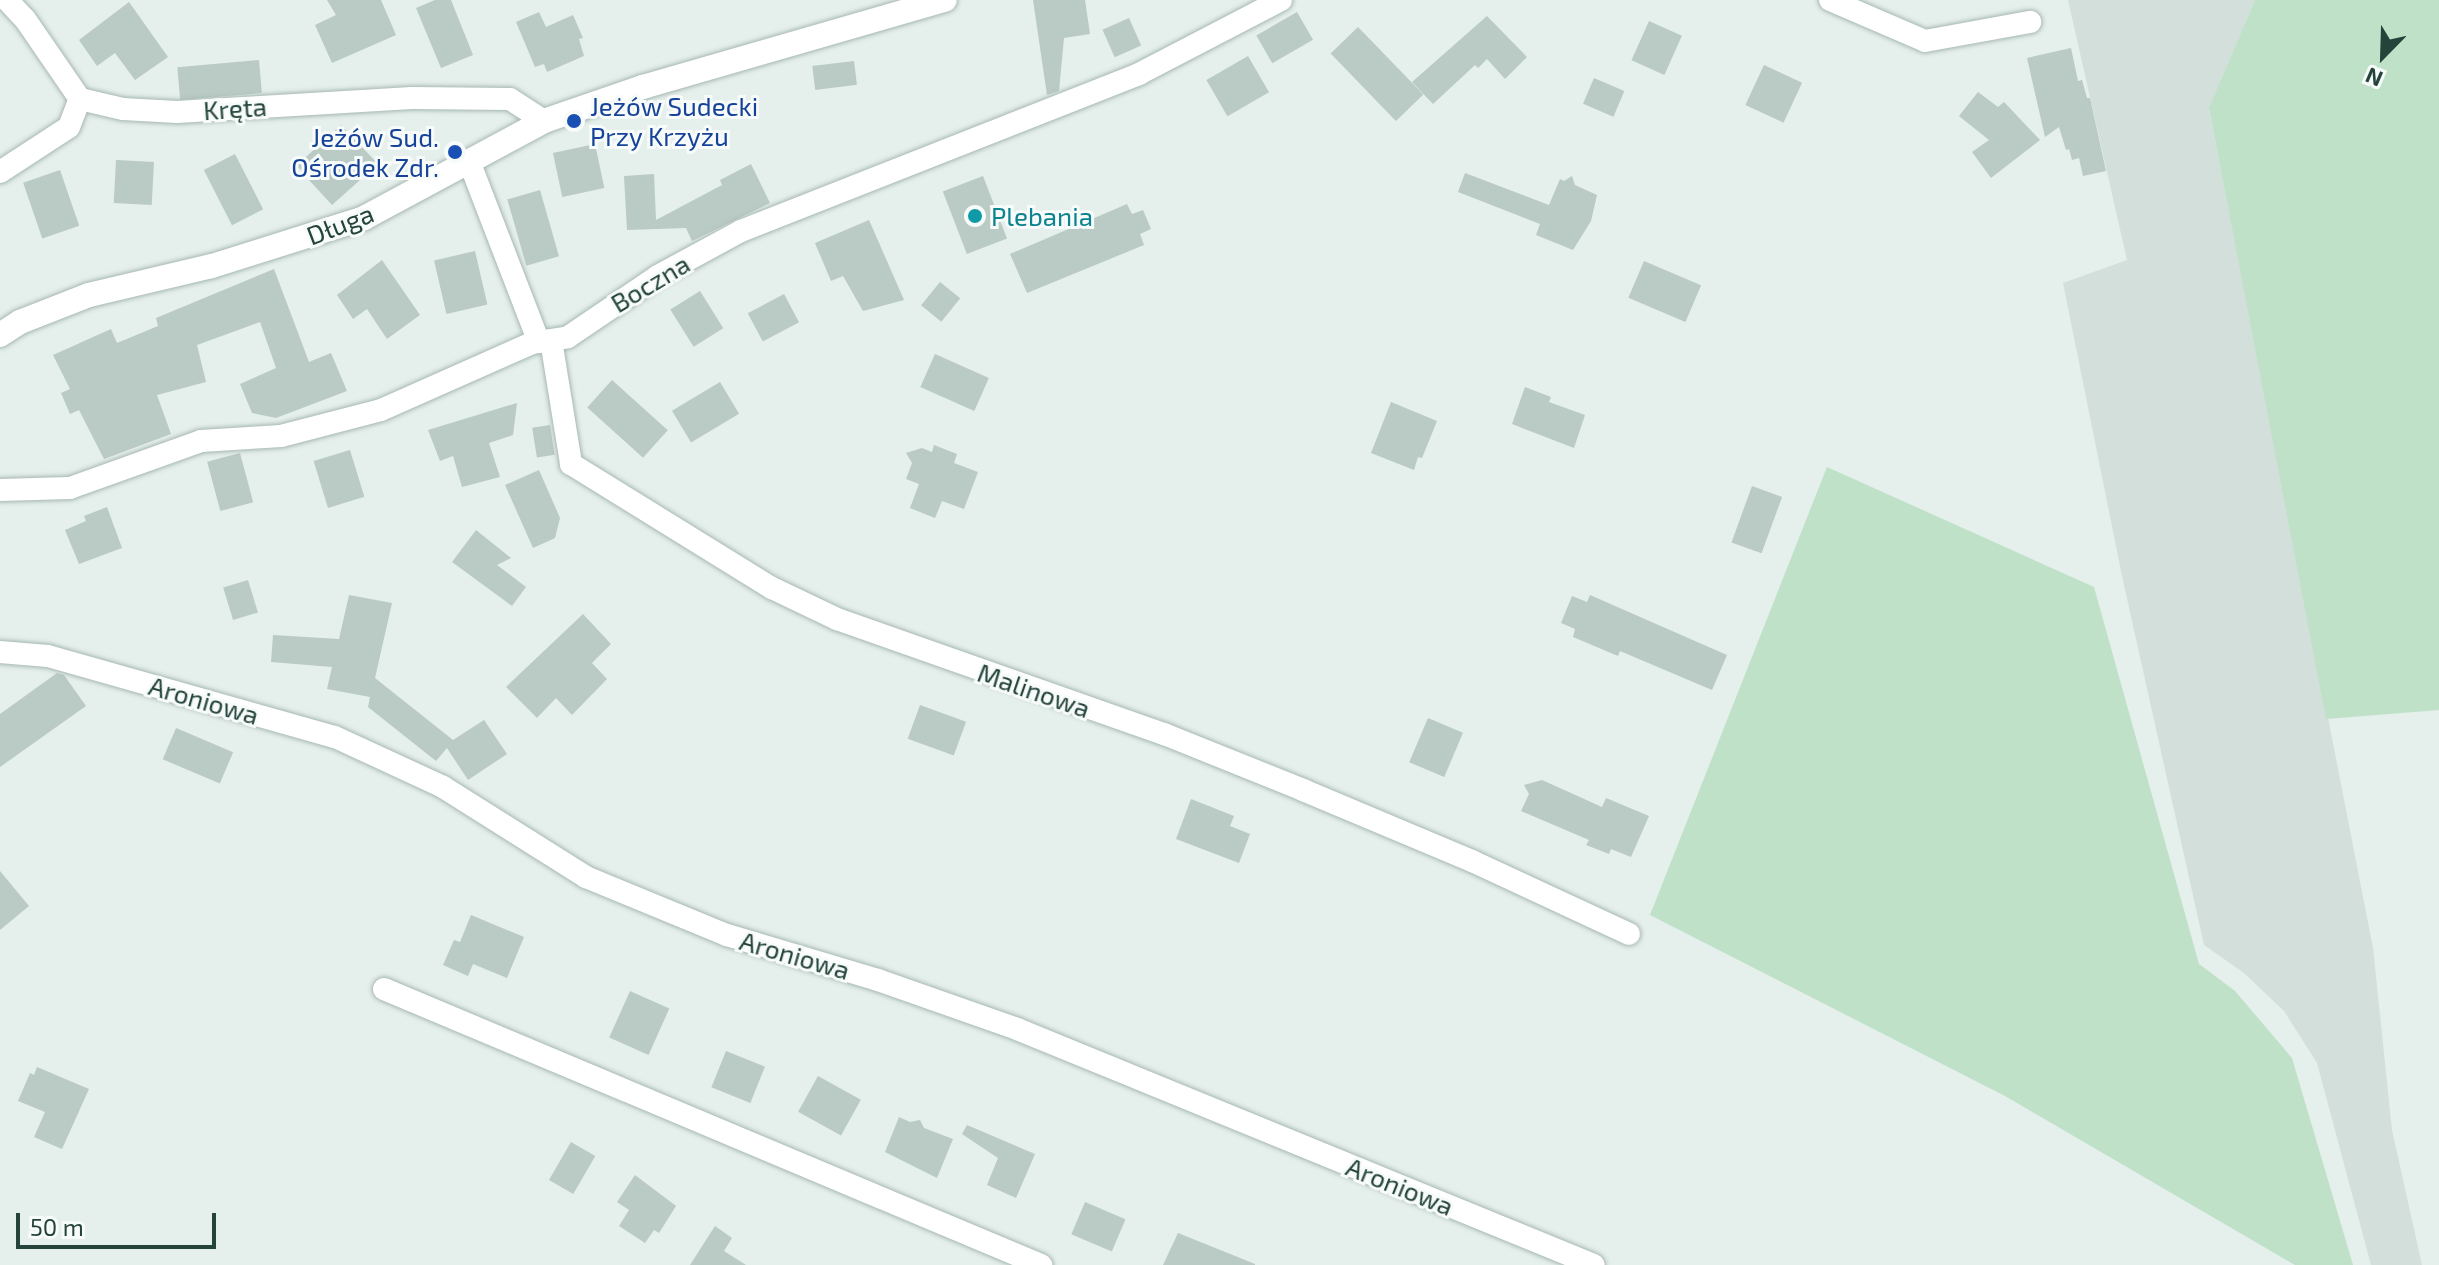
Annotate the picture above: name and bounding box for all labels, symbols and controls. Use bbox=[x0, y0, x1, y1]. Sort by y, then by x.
north arrow bbox=[2343, 16, 2423, 96]
text: N bbox=[2361, 63, 2386, 93]
street label: Kręta bbox=[202, 90, 268, 126]
place label: Jeżów Sudecki Przy Krzyżu bbox=[590, 90, 759, 152]
marker: Jeżów Sudecki Przy Krzyżu bbox=[565, 112, 583, 130]
place label: Jeżów Sud. Ośrodek Zdr. bbox=[291, 121, 439, 182]
marker: Jeżów Sud. Ośrodek Zdr. bbox=[446, 143, 464, 161]
street label: Długa bbox=[302, 197, 378, 251]
place label: Plebania bbox=[991, 200, 1093, 232]
marker: Plebania bbox=[966, 207, 984, 225]
street label: Boczna bbox=[605, 247, 695, 319]
street label: Malinowa bbox=[974, 656, 1094, 724]
street label: Aroniowa bbox=[145, 669, 263, 731]
street label: Aroniowa bbox=[736, 924, 854, 986]
street label: Aroniowa bbox=[1342, 1150, 1458, 1222]
scale bar bbox=[20, 1197, 220, 1247]
text: 50 m bbox=[30, 1212, 84, 1241]

